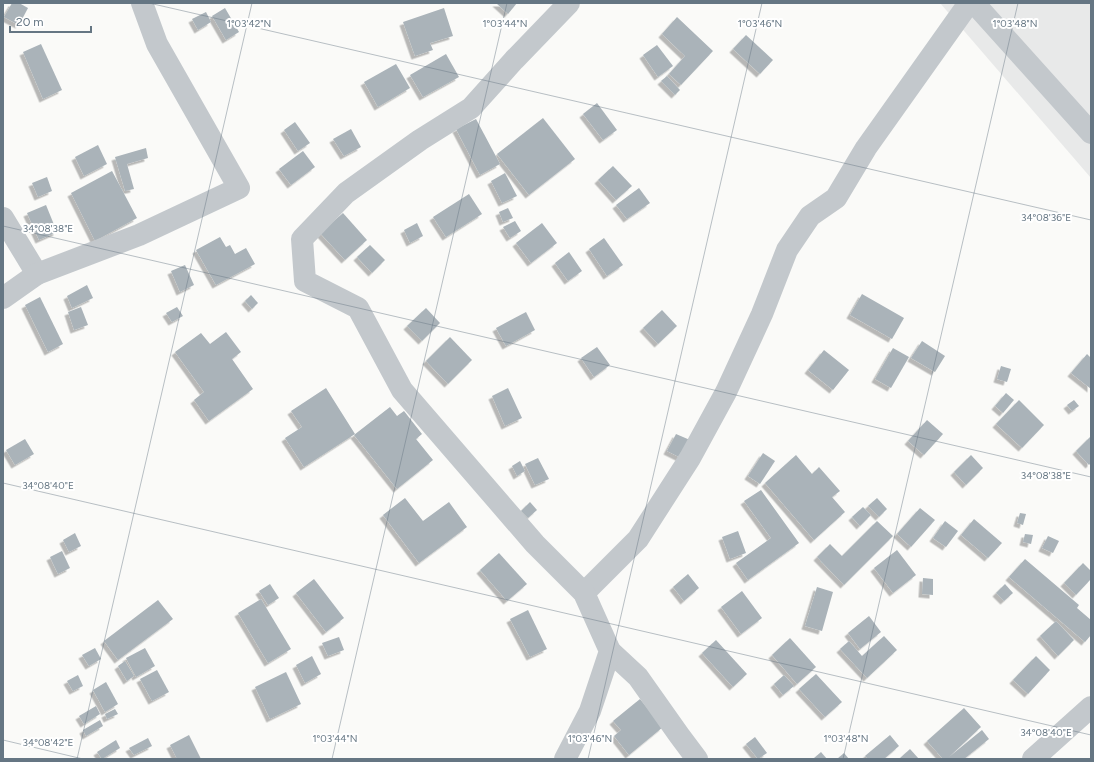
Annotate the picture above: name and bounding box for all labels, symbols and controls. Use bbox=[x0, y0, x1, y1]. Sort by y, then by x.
scale bar bbox=[10, 8, 91, 34]
text: 20 m bbox=[16, 15, 44, 29]
text: 1°03'42"N bbox=[227, 17, 271, 30]
text: 1°03'44"N bbox=[482, 17, 528, 30]
text: 1°03'46"N bbox=[738, 17, 782, 30]
text: 1°03'48"N bbox=[993, 17, 1037, 30]
text: 34°08'36"E bbox=[1021, 211, 1071, 224]
text: 34°08'38"E bbox=[23, 222, 73, 235]
text: 34°08'38"E bbox=[1021, 469, 1071, 482]
text: 34°08'40"E bbox=[22, 479, 74, 492]
text: 34°08'40"E bbox=[1020, 726, 1072, 739]
text: 1°03'44"N bbox=[312, 732, 358, 745]
text: 1°03'46"N bbox=[568, 732, 612, 745]
text: 1°03'48"N bbox=[824, 732, 868, 745]
text: 34°08'42"E bbox=[23, 736, 73, 749]

